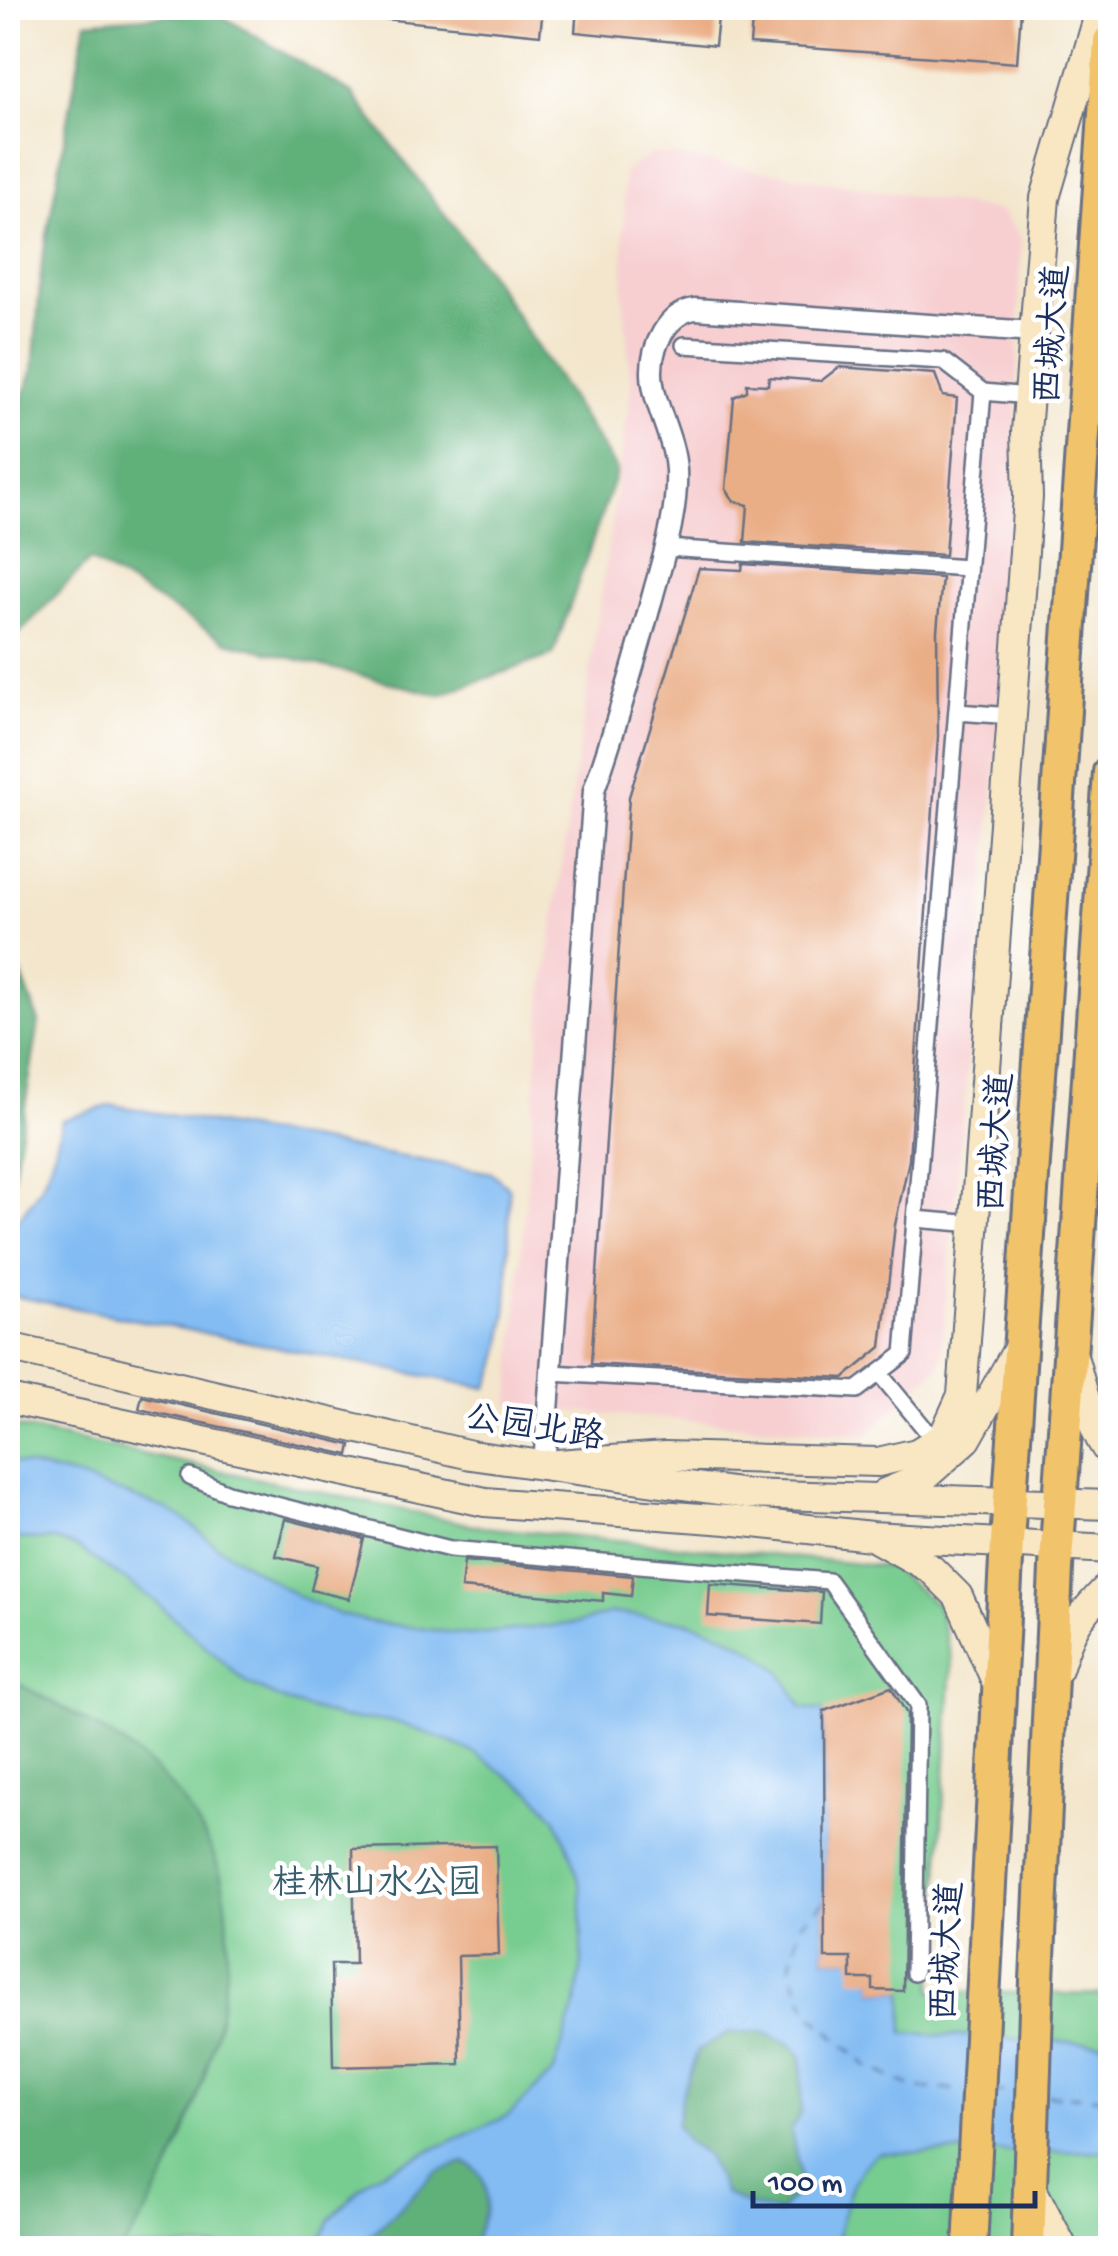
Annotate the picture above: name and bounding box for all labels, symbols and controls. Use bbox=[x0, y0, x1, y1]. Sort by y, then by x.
street label: 西城大道 bbox=[1028, 263, 1081, 406]
street label: 西城大道 bbox=[972, 1071, 1025, 1214]
street label: 公园北路 bbox=[462, 1397, 607, 1462]
park label: 桂林山水公园 bbox=[272, 1864, 482, 1907]
street label: 西城大道 bbox=[924, 1880, 975, 2022]
scale bar bbox=[753, 2146, 1036, 2208]
text: 100 m bbox=[767, 2168, 843, 2203]

